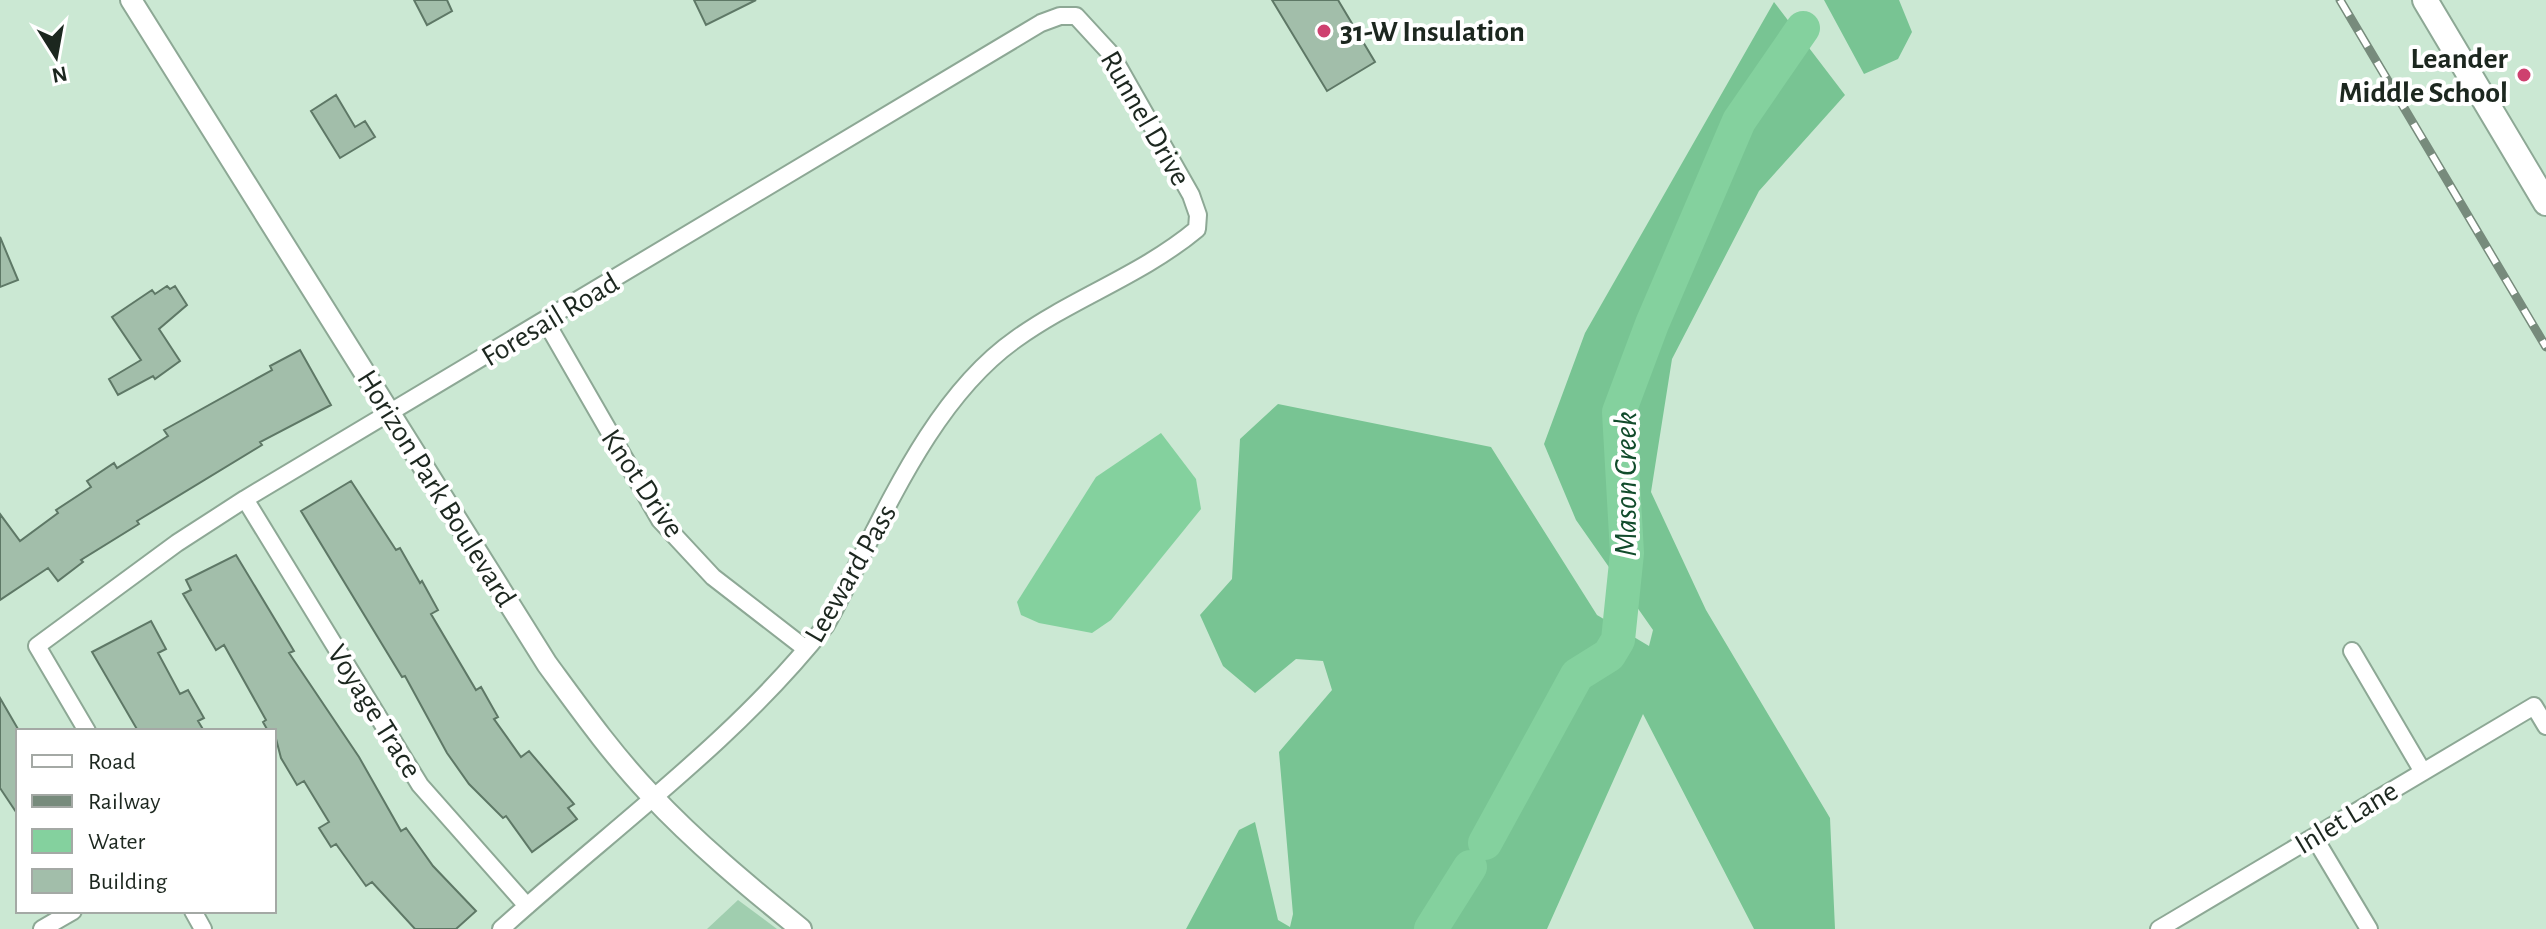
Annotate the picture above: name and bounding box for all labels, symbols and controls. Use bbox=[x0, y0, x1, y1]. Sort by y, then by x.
north arrow bbox=[16, 16, 96, 96]
place label: 31-W Insulation bbox=[1340, 17, 1525, 47]
marker: 31-W Insulation bbox=[1315, 22, 1333, 40]
place label: Leander Middle School bbox=[2339, 44, 2509, 108]
street label: Runnel Drive bbox=[1095, 46, 1196, 191]
text: N bbox=[50, 62, 69, 87]
marker: Leander Middle School bbox=[2515, 66, 2533, 84]
street label: Foresail Road bbox=[477, 267, 624, 372]
street label: Horizon Park Boulevard bbox=[351, 365, 521, 612]
water label: Mason Creek bbox=[1610, 411, 1642, 557]
street label: Knot Drive bbox=[595, 424, 689, 543]
street label: Leeward Pass bbox=[799, 499, 902, 648]
street label: Voyage Trace bbox=[321, 640, 427, 783]
legend bbox=[16, 729, 276, 913]
text: Road bbox=[88, 750, 136, 774]
street label: Inlet Lane bbox=[2290, 776, 2403, 860]
text: Railway bbox=[88, 790, 160, 814]
text: Water bbox=[88, 830, 146, 854]
text: Building bbox=[88, 870, 167, 894]

